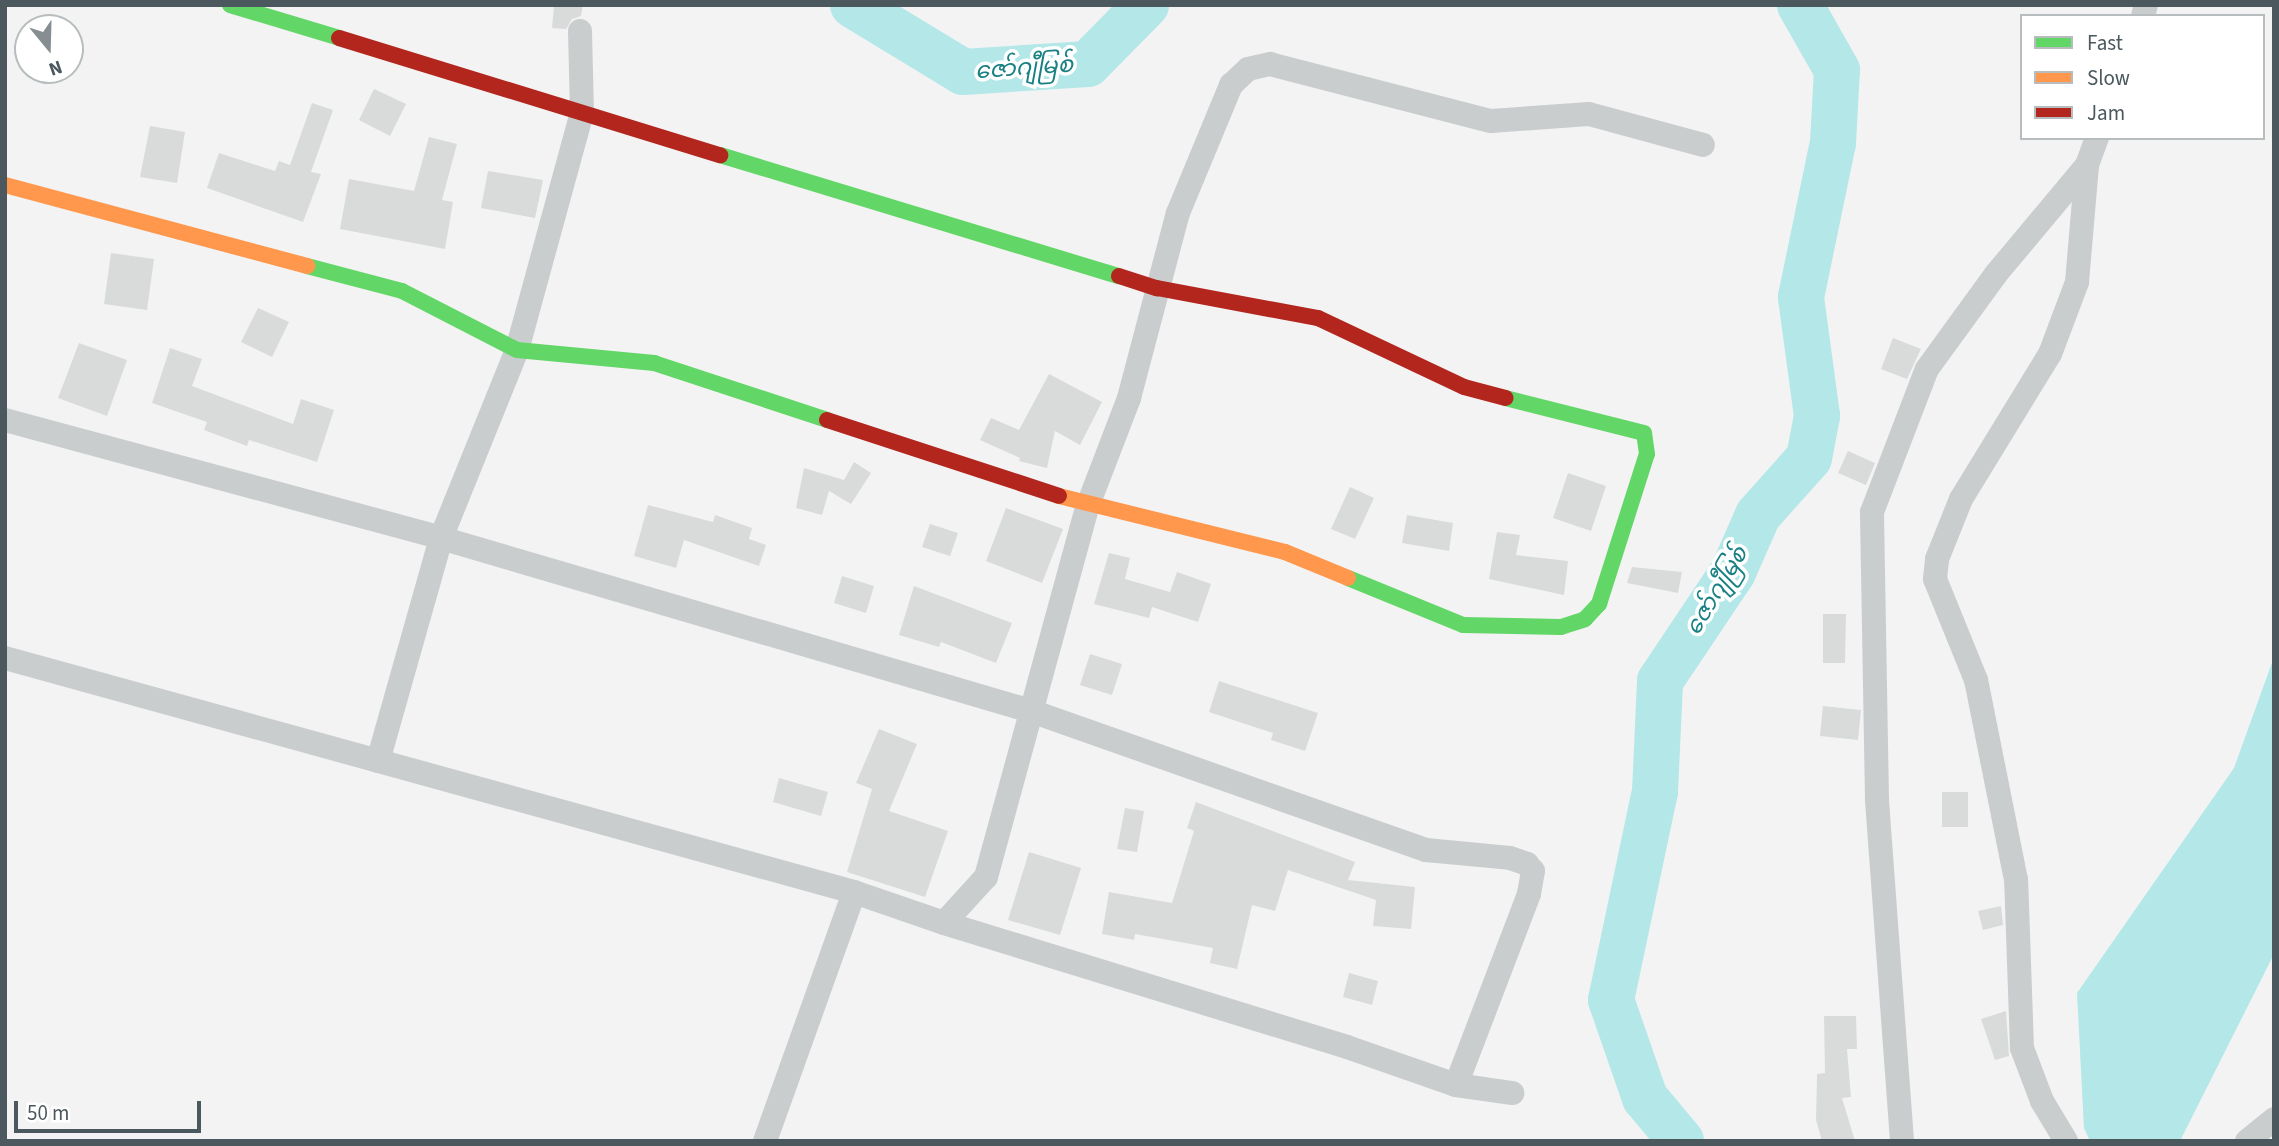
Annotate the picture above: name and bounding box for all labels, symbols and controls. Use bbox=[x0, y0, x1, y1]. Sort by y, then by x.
north arrow bbox=[14, 14, 84, 84]
legend bbox=[2020, 14, 2265, 140]
text: Fast bbox=[2087, 28, 2123, 58]
water label: ဇော်ဂျီမြစ် bbox=[974, 51, 1074, 85]
text: N bbox=[45, 53, 66, 82]
text: Slow bbox=[2087, 63, 2130, 93]
text: Jam bbox=[2087, 98, 2125, 128]
water label: ဇော်ဂျီမြစ် bbox=[1680, 542, 1754, 640]
scale bar bbox=[18, 1086, 205, 1130]
text: 50 m bbox=[27, 1098, 69, 1128]

